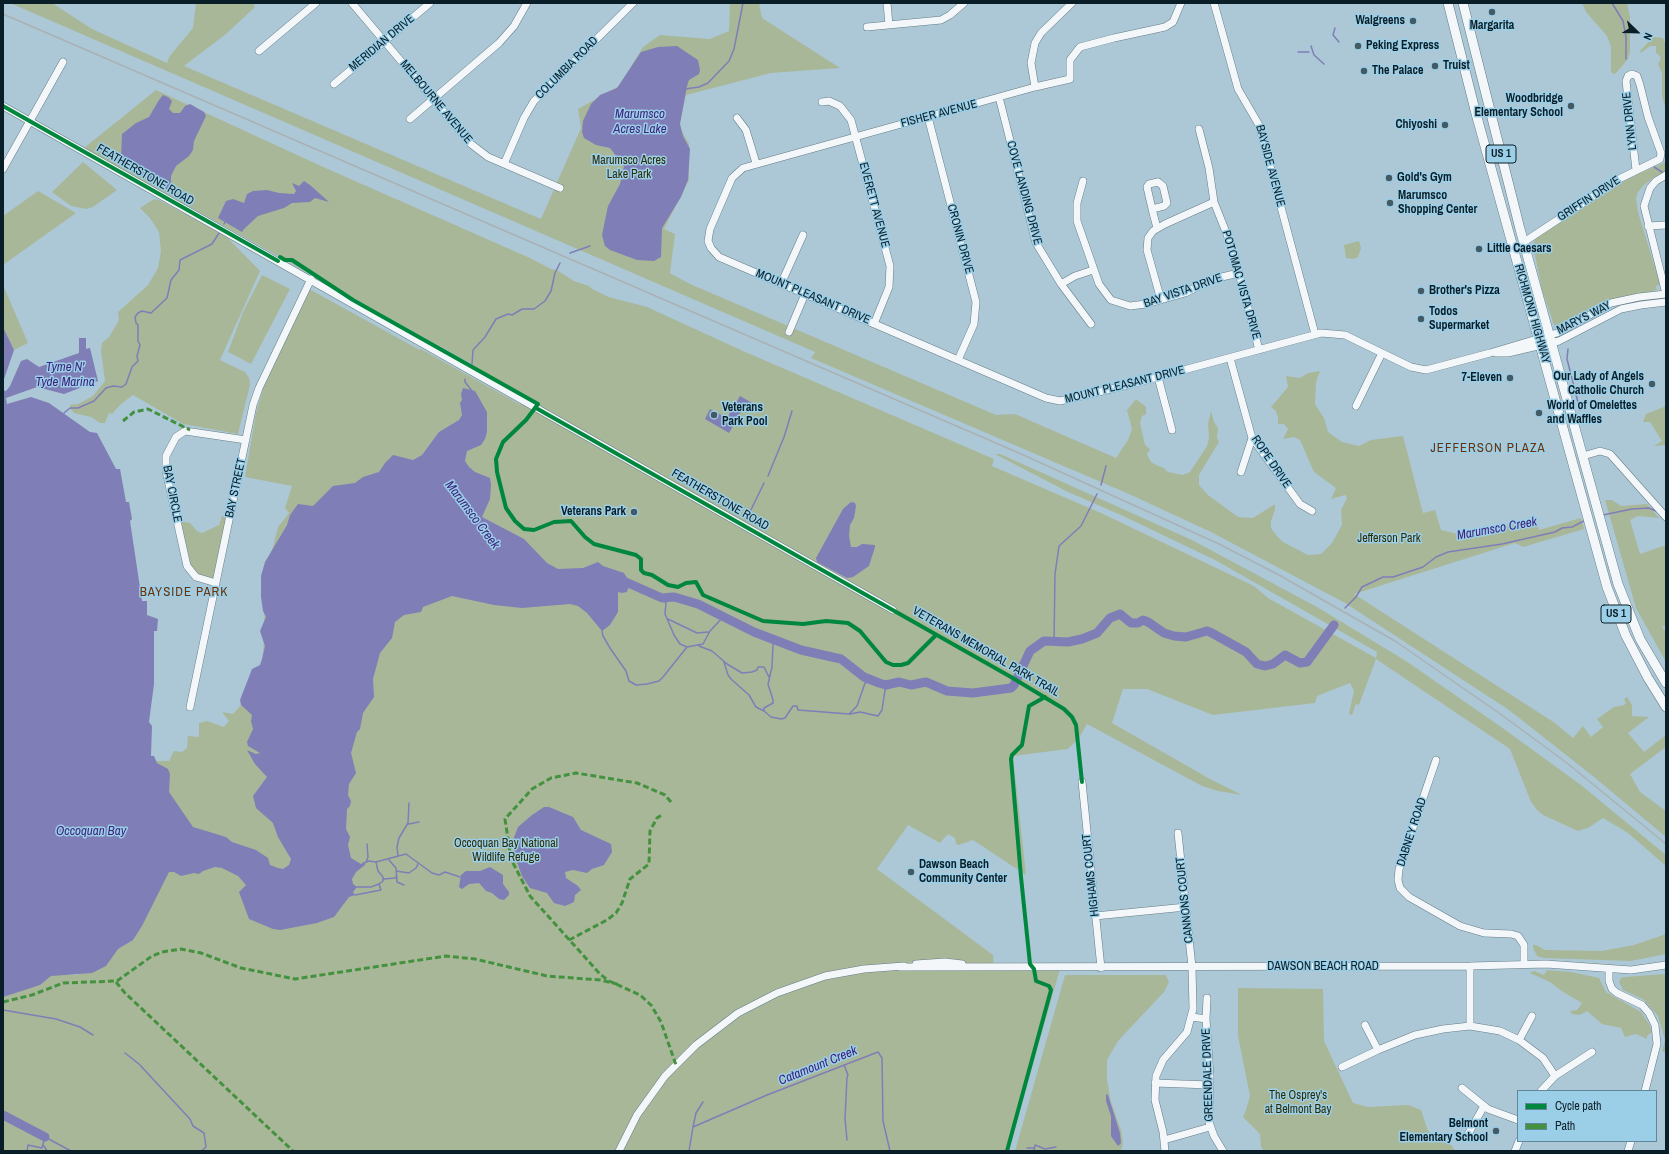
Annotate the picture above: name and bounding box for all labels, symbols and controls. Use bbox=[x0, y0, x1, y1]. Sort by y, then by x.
marker: Margarita bbox=[1487, 7, 1497, 17]
street label: MERIDIAN DRIVE bbox=[346, 11, 418, 75]
north arrow bbox=[1617, 12, 1657, 52]
place label: Walgreens bbox=[1356, 14, 1405, 28]
marker: Walgreens bbox=[1408, 16, 1418, 26]
place label: Margarita bbox=[1470, 19, 1514, 33]
text: N bbox=[1640, 31, 1656, 42]
street label: COLUMBIA ROAD bbox=[533, 34, 601, 102]
place label: Peking Express bbox=[1366, 39, 1439, 53]
marker: Peking Express bbox=[1353, 41, 1363, 51]
street label: MELBOURNE AVENUE bbox=[397, 57, 475, 147]
place label: Truist bbox=[1443, 59, 1470, 73]
marker: Truist bbox=[1430, 61, 1440, 71]
place label: The Palace bbox=[1372, 64, 1423, 78]
marker: The Palace bbox=[1359, 66, 1369, 76]
street label: LYNN DRIVE bbox=[1620, 91, 1640, 151]
place label: Woodbridge Elementary School bbox=[1474, 92, 1563, 120]
street label: FISHER AVENUE bbox=[899, 97, 979, 131]
marker: Woodbridge Elementary School bbox=[1566, 101, 1576, 111]
water label: Marumsco Acres Lake bbox=[613, 107, 667, 138]
place label: Chiyoshi bbox=[1395, 118, 1437, 132]
marker: Chiyoshi bbox=[1440, 120, 1450, 130]
street label: BAYSIDE AVENUE bbox=[1252, 123, 1288, 209]
street label: COVE LANDING DRIVE bbox=[1003, 139, 1045, 247]
street label: FEATHERSTONE ROAD bbox=[94, 141, 196, 209]
road number: US 1 bbox=[1486, 145, 1516, 163]
park label: Marumsco Acres Lake Park bbox=[592, 154, 666, 182]
street label: EVERETT AVENUE bbox=[856, 161, 892, 249]
place label: Gold's Gym bbox=[1397, 171, 1452, 185]
marker: Gold's Gym bbox=[1384, 173, 1394, 183]
street label: GRIFFIN DRIVE bbox=[1555, 173, 1623, 225]
place label: Marumsco Shopping Center bbox=[1398, 189, 1477, 217]
marker: Marumsco Shopping Center bbox=[1385, 198, 1395, 208]
street label: CRONIN DRIVE bbox=[944, 203, 976, 275]
street label: POTOMAC VISTA DRIVE bbox=[1219, 229, 1263, 341]
place label: Little Caesars bbox=[1487, 242, 1552, 256]
marker: Little Caesars bbox=[1474, 244, 1484, 254]
street label: RICHMOND HIGHWAY bbox=[1511, 263, 1553, 365]
street label: MOUNT PLEASANT DRIVE bbox=[754, 266, 872, 328]
street label: BAY VISTA DRIVE bbox=[1142, 271, 1224, 311]
place label: Brother's Pizza bbox=[1429, 284, 1500, 298]
marker: Brother's Pizza bbox=[1416, 286, 1426, 296]
street label: MARYS WAY bbox=[1554, 298, 1614, 338]
place label: Todos Supermarket bbox=[1429, 305, 1489, 333]
marker: Todos Supermarket bbox=[1416, 314, 1426, 324]
water label: Tyme N' Tyde Marina bbox=[35, 360, 95, 391]
street label: MOUNT PLEASANT DRIVE bbox=[1064, 363, 1186, 407]
place label: Our Lady of Angels Catholic Church bbox=[1553, 370, 1644, 398]
place label: 7-Eleven bbox=[1462, 371, 1502, 385]
marker: 7-Eleven bbox=[1505, 373, 1515, 383]
marker: Our Lady of Angels Catholic Church bbox=[1647, 379, 1657, 389]
place label: World of Omelettes and Waffles bbox=[1547, 399, 1637, 427]
place label: Veterans Park Pool bbox=[722, 401, 767, 429]
marker: World of Omelettes and Waffles bbox=[1534, 408, 1544, 418]
marker: Veterans Park Pool bbox=[709, 410, 719, 420]
street label: ROPE DRIVE bbox=[1248, 433, 1294, 491]
district label: JEFFERSON PLAZA bbox=[1430, 441, 1546, 457]
street label: BAY STREET bbox=[223, 457, 249, 519]
street label: BAY CIRCLE bbox=[159, 464, 185, 524]
street label: FEATHERSTONE ROAD bbox=[669, 466, 771, 534]
water label: Marumsco Creek bbox=[441, 478, 503, 552]
place label: Veterans Park bbox=[561, 505, 626, 519]
marker: Veterans Park bbox=[629, 507, 639, 517]
water label: Marumsco Creek bbox=[1456, 514, 1538, 544]
park label: Jefferson Park bbox=[1357, 532, 1421, 546]
district label: BAYSIDE PARK bbox=[140, 585, 228, 601]
street label: VETERANS MEMORIAL PARK TRAIL bbox=[910, 604, 1062, 700]
road number: US 1 bbox=[1601, 605, 1631, 623]
street label: DABNEY ROAD bbox=[1394, 796, 1430, 868]
water label: Occoquan Bay bbox=[56, 824, 126, 840]
street label: HIGHAMS COURT bbox=[1079, 833, 1103, 917]
park label: Occoquan Bay National Wildlife Refuge bbox=[454, 837, 558, 865]
street label: CANNONS COURT bbox=[1173, 856, 1197, 944]
place label: Dawson Beach Community Center bbox=[919, 858, 1007, 886]
marker: Dawson Beach Community Center bbox=[906, 867, 916, 877]
street label: DAWSON BEACH ROAD bbox=[1267, 960, 1379, 974]
street label: GREENDALE DRIVE bbox=[1199, 1028, 1217, 1122]
water label: Catamount Creek bbox=[776, 1043, 860, 1089]
park label: The Osprey's at Belmont Bay bbox=[1265, 1089, 1331, 1117]
legend bbox=[1517, 1090, 1657, 1142]
text: Cycle path bbox=[1555, 1098, 1602, 1114]
place label: Belmont Elementary School bbox=[1399, 1117, 1488, 1145]
text: Path bbox=[1555, 1118, 1575, 1134]
marker: Belmont Elementary School bbox=[1491, 1126, 1501, 1136]

